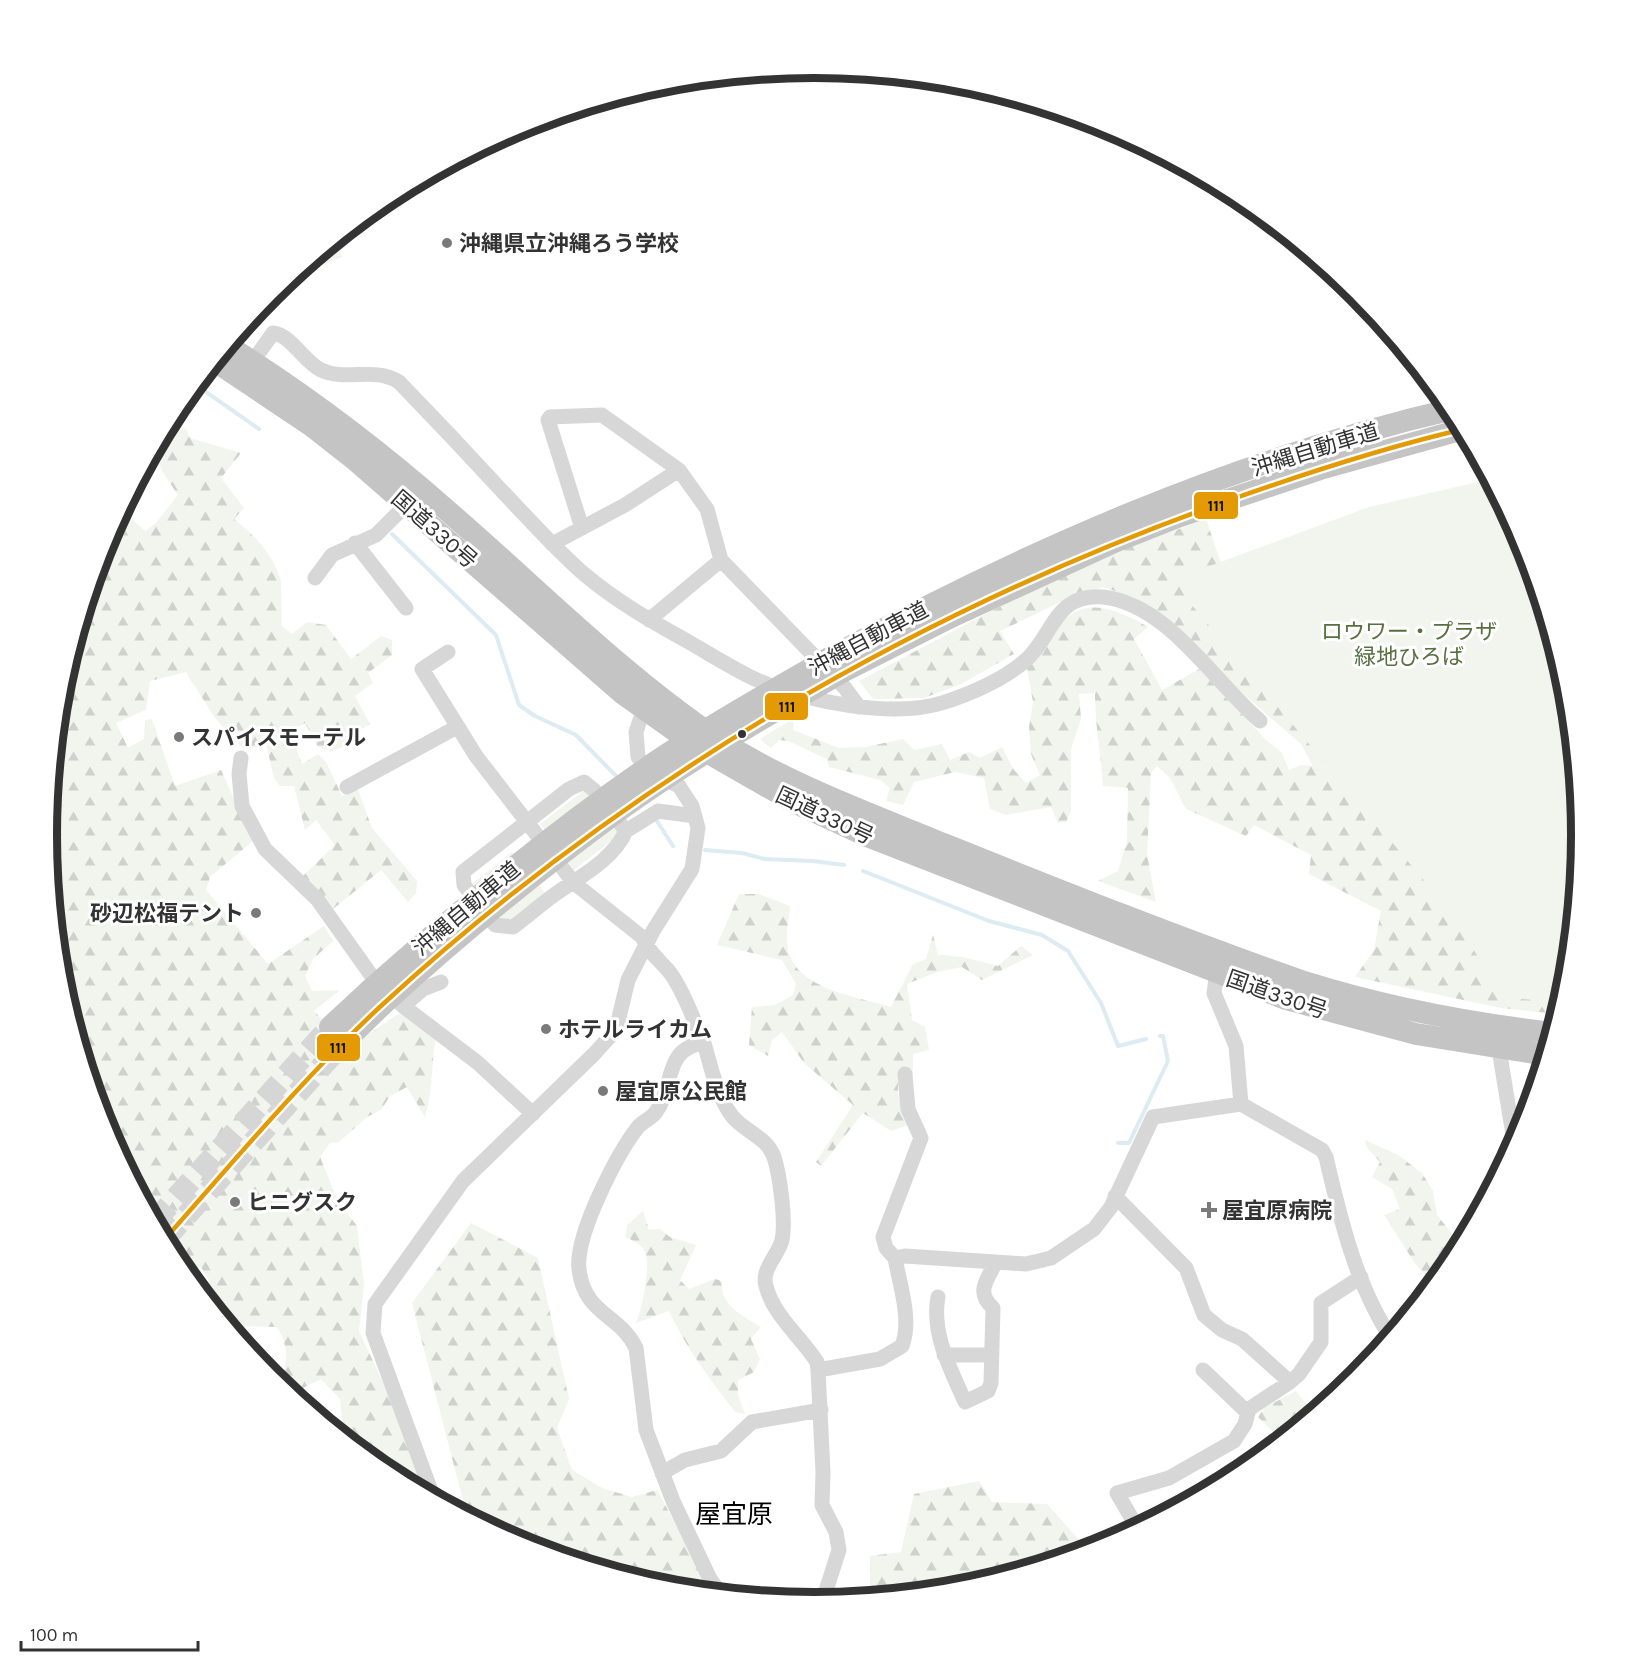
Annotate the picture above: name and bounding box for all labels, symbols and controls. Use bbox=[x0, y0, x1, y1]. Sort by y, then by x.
place label: 沖縄県立沖縄ろう学校 bbox=[459, 231, 679, 257]
marker: 沖縄県立沖縄ろう学校 bbox=[440, 236, 454, 250]
street label: 沖縄自動車道 bbox=[1248, 418, 1382, 482]
street label: 国道330号 bbox=[386, 485, 483, 574]
line badge: 111 bbox=[1193, 491, 1239, 520]
text: 111 bbox=[1207, 496, 1225, 515]
street label: 沖縄自動車道 bbox=[804, 596, 933, 681]
park label: ロウワー・プラザ 緑地ひろば bbox=[1321, 619, 1497, 670]
line badge: 111 bbox=[764, 692, 809, 721]
text: 111 bbox=[778, 697, 796, 716]
place label: スパイスモーテル bbox=[191, 725, 366, 751]
unlabelled marker bbox=[736, 728, 748, 740]
marker: スパイスモーテル bbox=[172, 730, 186, 744]
street label: 国道330号 bbox=[771, 782, 878, 850]
street label: 沖縄自動車道 bbox=[408, 856, 526, 961]
place label: 砂辺松福テント bbox=[90, 901, 244, 927]
marker: 砂辺松福テント bbox=[249, 906, 263, 920]
street label: 国道330号 bbox=[1223, 966, 1331, 1024]
place label: ホテルライカム bbox=[558, 1017, 712, 1043]
marker: ホテルライカム bbox=[539, 1022, 553, 1036]
line badge: 111 bbox=[316, 1033, 361, 1062]
text: 111 bbox=[329, 1038, 347, 1057]
place label: 屋宜原公民館 bbox=[615, 1079, 747, 1105]
marker: 屋宜原公民館 bbox=[596, 1084, 610, 1098]
place label: ヒニグスク bbox=[247, 1190, 357, 1216]
marker: ヒニグスク bbox=[228, 1195, 242, 1209]
place label: 屋宜原病院 bbox=[1222, 1198, 1332, 1224]
marker: 屋宜原病院 bbox=[1200, 1201, 1218, 1219]
district label: 屋宜原 bbox=[695, 1499, 773, 1530]
scale bar bbox=[21, 1614, 198, 1652]
text: 100 m bbox=[30, 1624, 78, 1646]

